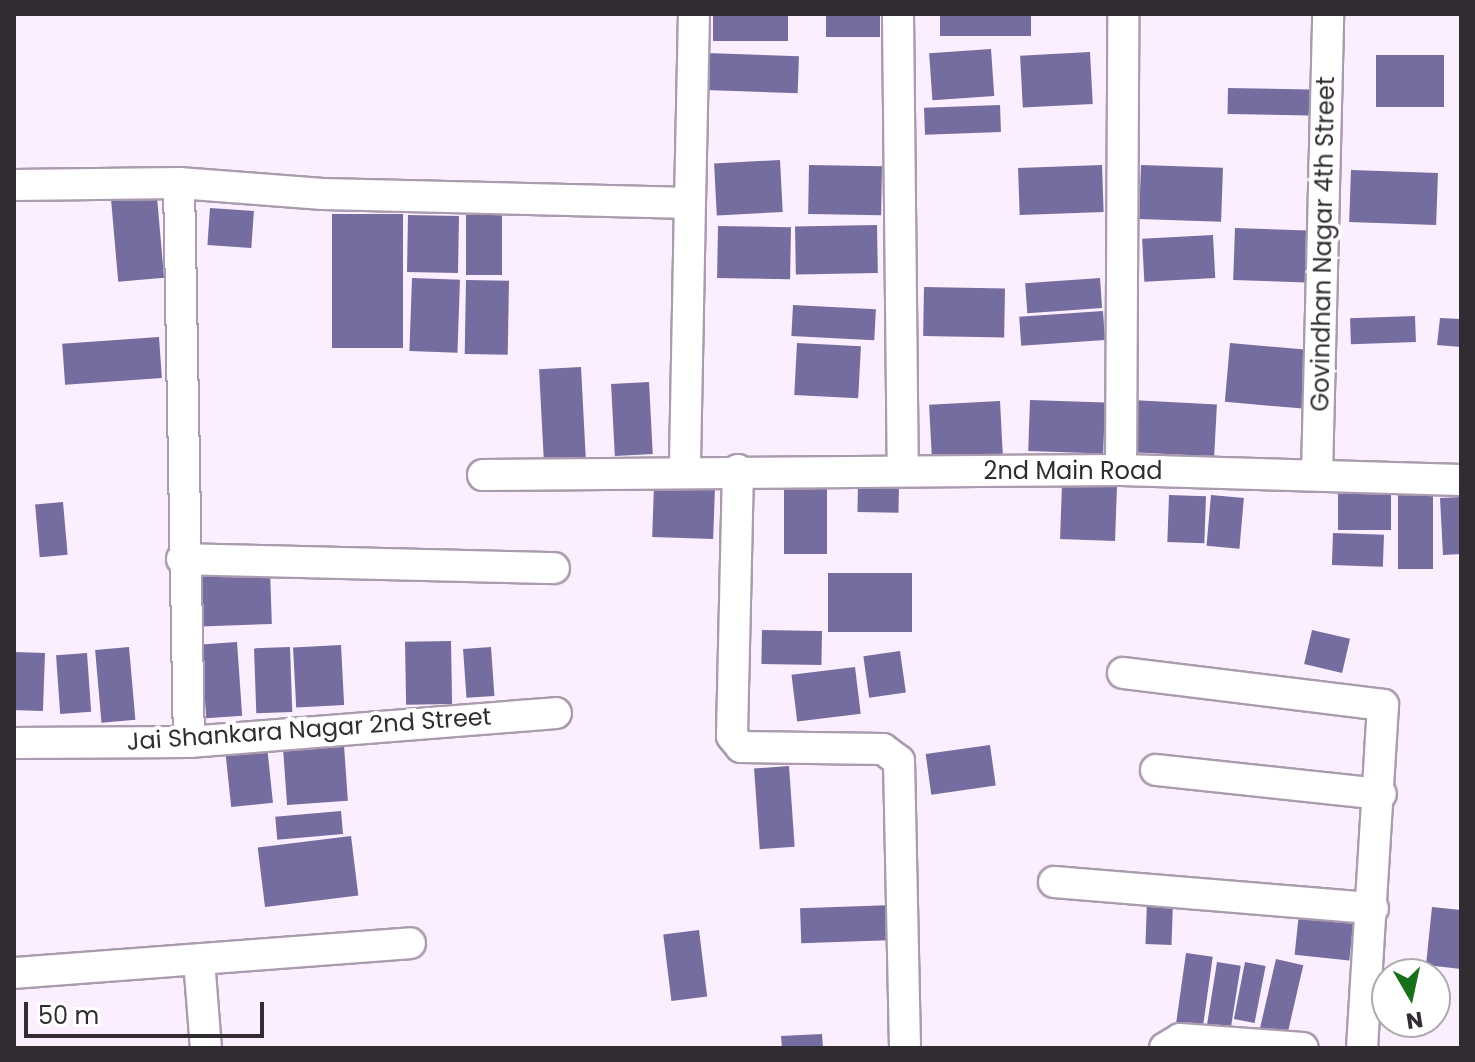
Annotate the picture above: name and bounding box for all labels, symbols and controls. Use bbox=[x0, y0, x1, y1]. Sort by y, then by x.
street label: Govindhan Nagar 4th Street bbox=[1306, 76, 1340, 412]
street label: 2nd Main Road bbox=[984, 457, 1162, 485]
street label: Jai Shankara Nagar 2nd Street bbox=[126, 702, 492, 756]
north arrow bbox=[1371, 958, 1451, 1038]
scale bar bbox=[28, 986, 268, 1036]
text: 50 m bbox=[38, 999, 99, 1032]
text: N bbox=[1404, 1004, 1425, 1037]

